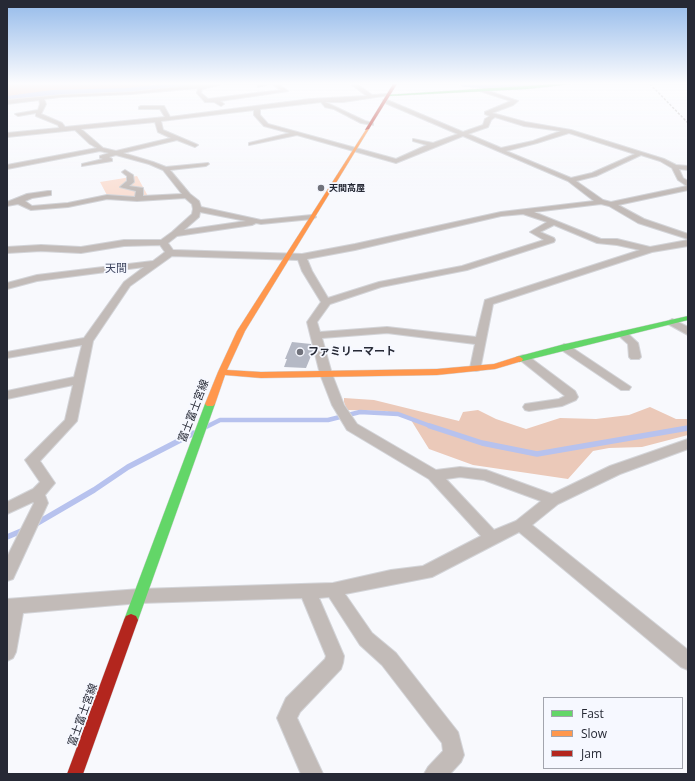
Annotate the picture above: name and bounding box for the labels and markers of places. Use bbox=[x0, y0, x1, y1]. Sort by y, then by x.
marker: 天間高屋 bbox=[316, 183, 326, 193]
place label: 天間高屋 bbox=[329, 183, 365, 193]
place label: ファミリーマート bbox=[308, 345, 396, 359]
marker: ファミリーマート bbox=[295, 347, 305, 357]

